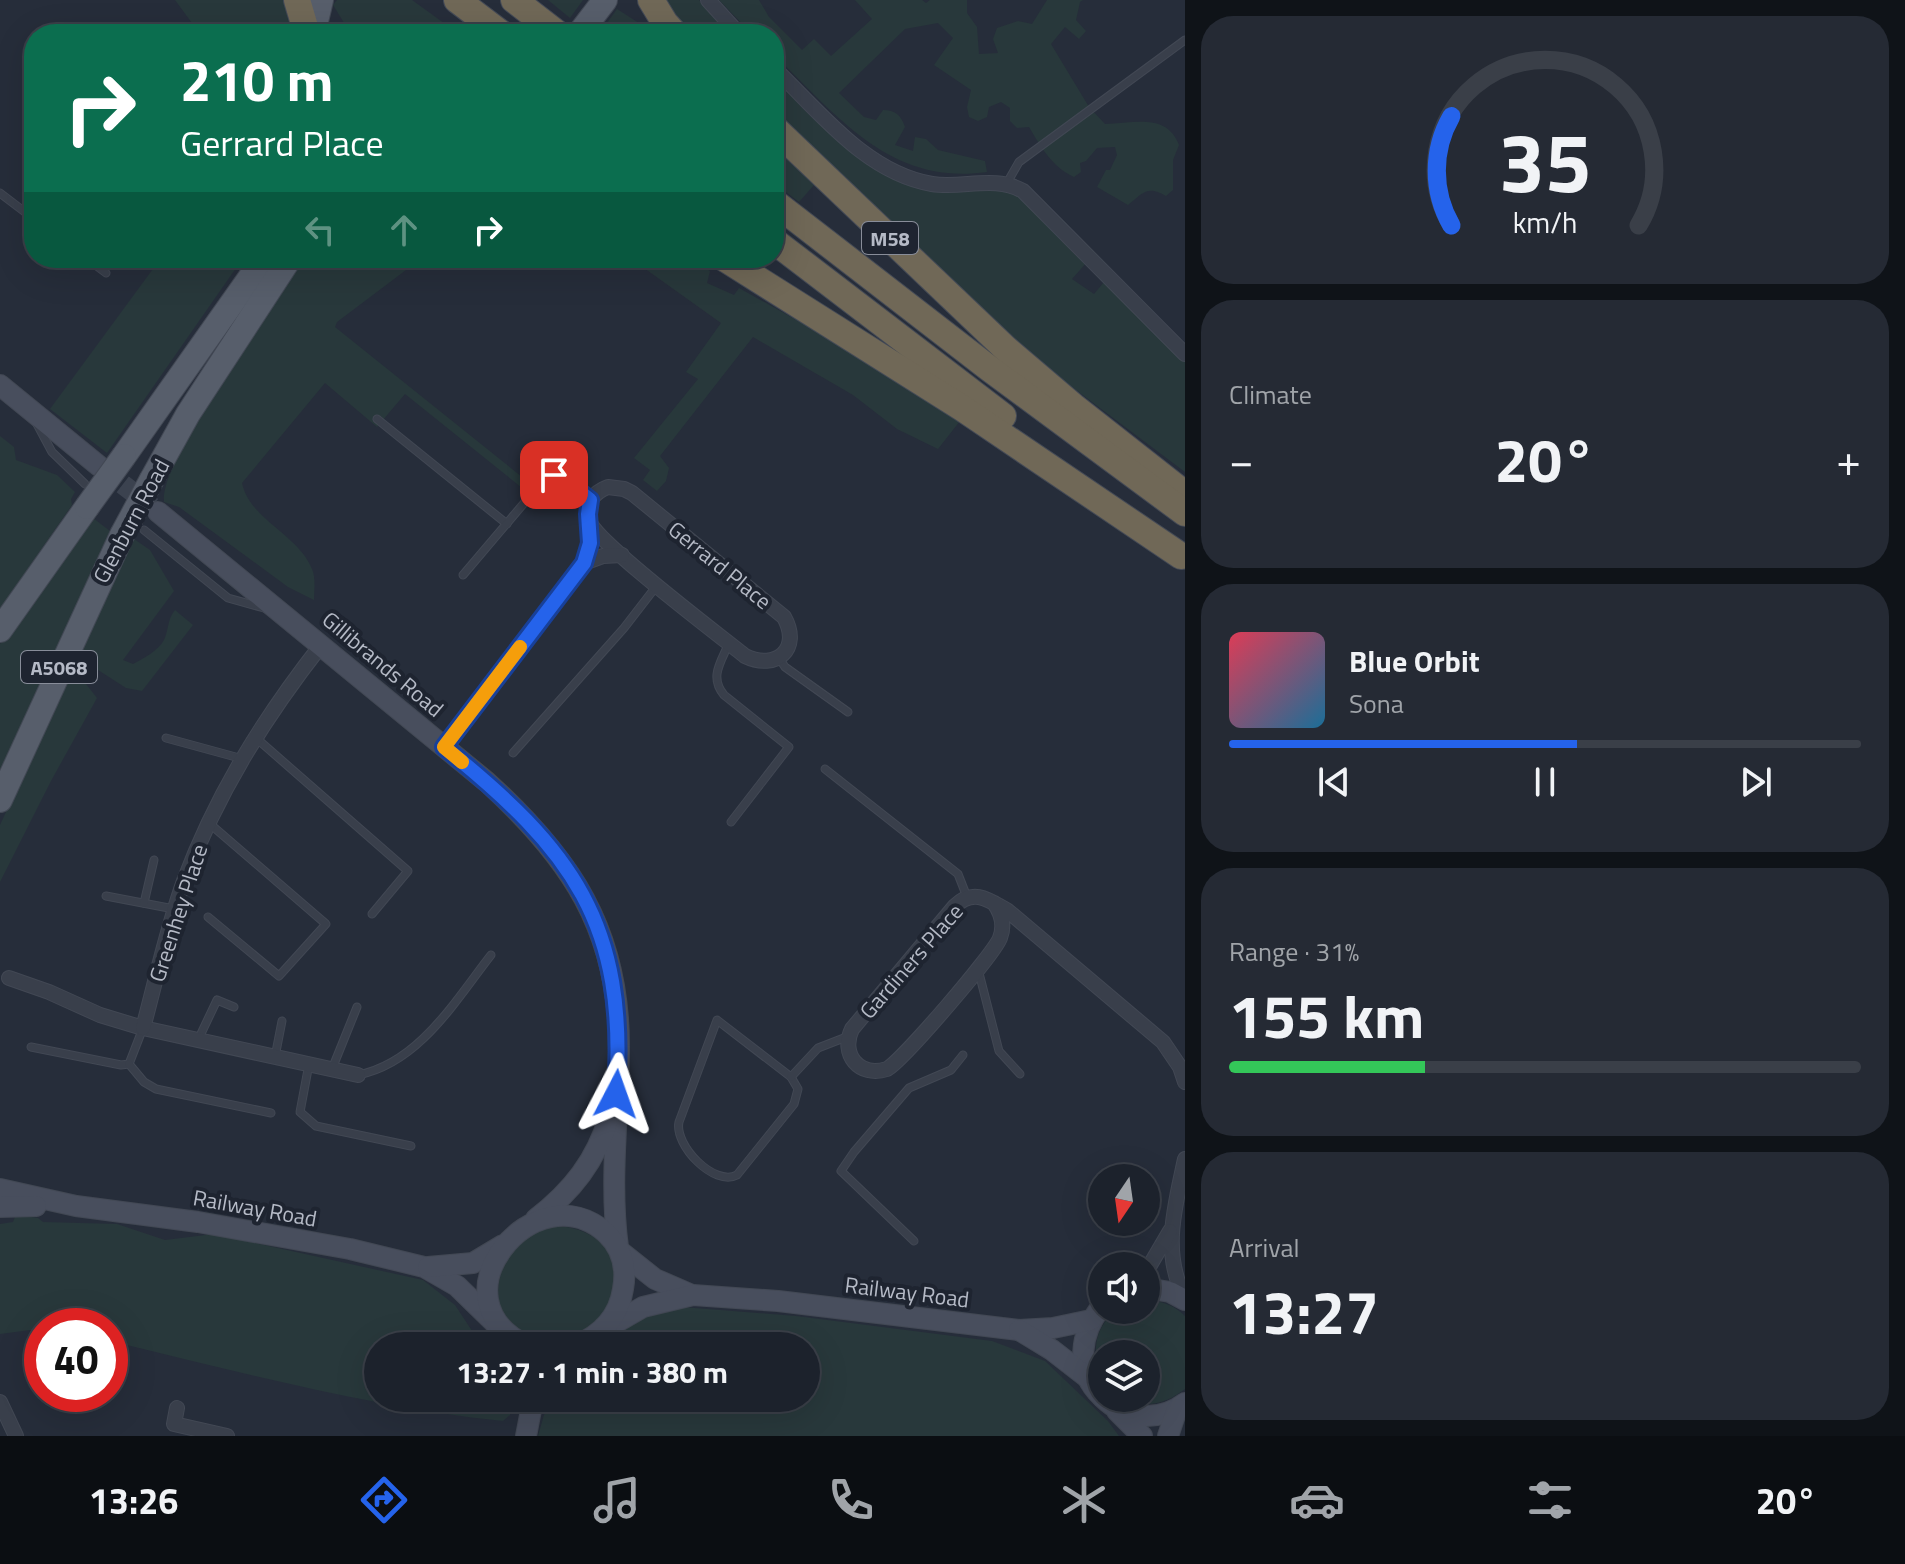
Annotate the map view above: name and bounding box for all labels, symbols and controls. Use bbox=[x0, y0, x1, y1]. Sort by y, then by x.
text: 210 m bbox=[180, 38, 333, 123]
icon: right bbox=[48, 56, 152, 160]
text: 35 bbox=[1498, 98, 1592, 224]
text: Gerrard Place bbox=[180, 115, 384, 170]
text: km/h bbox=[1513, 201, 1577, 244]
icon: left bbox=[298, 208, 342, 252]
icon: ahead bbox=[382, 208, 426, 252]
icon: right bbox=[466, 208, 510, 252]
road number: M58 bbox=[862, 222, 918, 254]
text: Climate bbox=[1229, 375, 1312, 414]
text: 20° bbox=[1495, 414, 1595, 505]
text: − bbox=[1229, 426, 1254, 493]
text: + bbox=[1836, 426, 1861, 493]
pin bbox=[520, 441, 588, 509]
street label: Glenburn Road bbox=[84, 453, 178, 589]
icon: arrive bbox=[532, 453, 576, 497]
street label: Gerrard Place bbox=[661, 513, 779, 617]
street label: Gillibrands Road bbox=[315, 603, 451, 725]
text: Blue Orbit bbox=[1349, 638, 1480, 684]
road number: A5068 bbox=[21, 651, 97, 683]
text: Sona bbox=[1349, 684, 1404, 723]
icon: previous bbox=[1312, 760, 1356, 804]
icon: pause bbox=[1523, 760, 1567, 804]
icon: next bbox=[1734, 760, 1778, 804]
street label: Greenhey Place bbox=[140, 840, 216, 986]
street label: Gardiners Place bbox=[851, 896, 971, 1026]
text: Range · 31% bbox=[1229, 932, 1359, 971]
text: 155 km bbox=[1229, 970, 1424, 1061]
position arrow bbox=[574, 1052, 658, 1136]
north arrow bbox=[1088, 1164, 1160, 1236]
map controls bbox=[1088, 1164, 1160, 1412]
street label: Railway Road bbox=[190, 1180, 320, 1236]
text: Arrival bbox=[1229, 1228, 1300, 1267]
button: sound bbox=[1088, 1252, 1160, 1324]
text: 13:27 bbox=[1229, 1266, 1379, 1357]
street label: Railway Road bbox=[843, 1268, 971, 1316]
speed limit sign: 40 bbox=[24, 1308, 128, 1412]
button: layers bbox=[1088, 1340, 1160, 1412]
text: 13:27 · 1 min · 380 m bbox=[456, 1349, 728, 1395]
icon: directions bbox=[356, 1472, 412, 1528]
icon: music bbox=[589, 1472, 645, 1528]
icon: phone bbox=[823, 1472, 879, 1528]
icon: climate bbox=[1056, 1472, 1112, 1528]
icon: car bbox=[1289, 1472, 1345, 1528]
icon: filters bbox=[1522, 1472, 1578, 1528]
text: 13:26 bbox=[89, 1473, 179, 1528]
text: 20° bbox=[1756, 1473, 1816, 1528]

